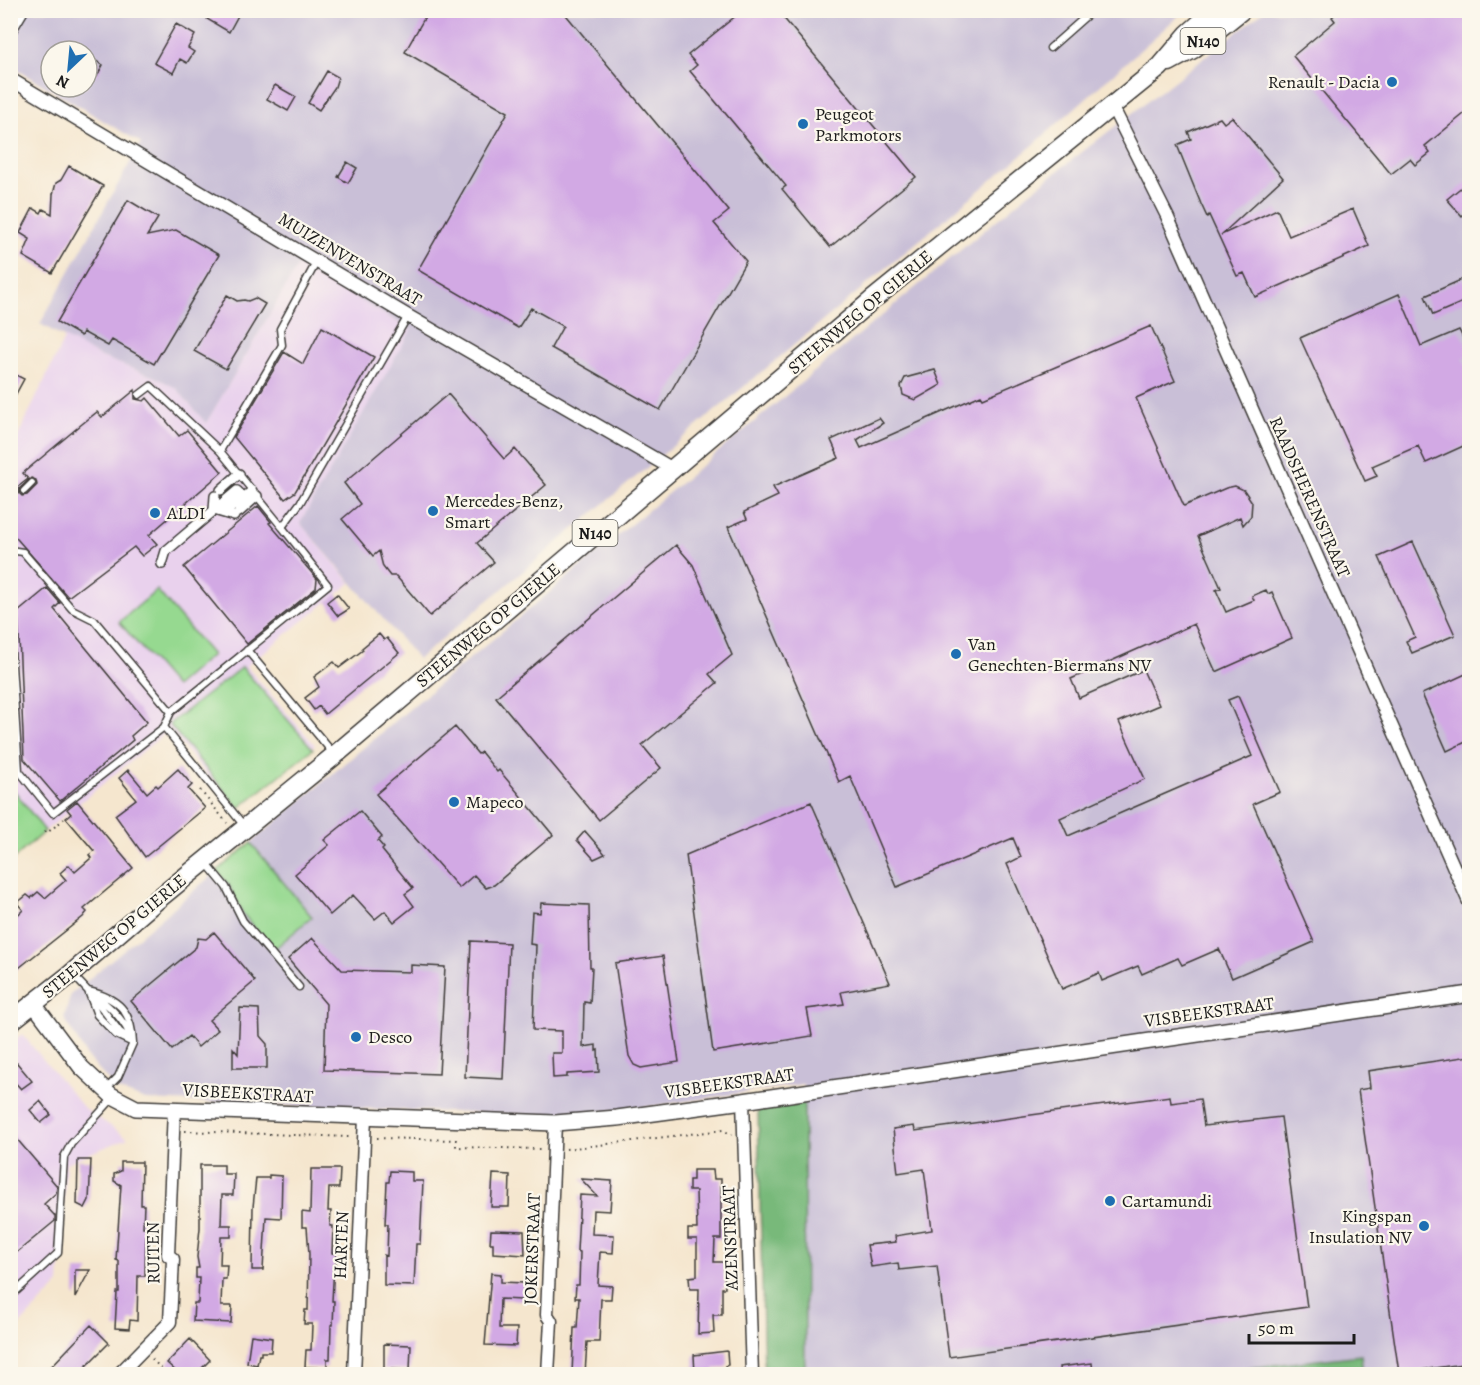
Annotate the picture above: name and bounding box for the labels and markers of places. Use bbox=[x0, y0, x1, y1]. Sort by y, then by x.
place label: Renault - Dacia bbox=[1268, 70, 1381, 94]
marker: Renault - Dacia bbox=[1385, 75, 1399, 89]
place label: Peugeot Parkmotors bbox=[815, 102, 902, 147]
marker: Peugeot Parkmotors bbox=[796, 117, 810, 131]
place label: Mercedes-Benz, Smart bbox=[445, 489, 563, 534]
place label: ALDI bbox=[166, 501, 205, 525]
marker: Mercedes-Benz, Smart bbox=[426, 504, 440, 518]
marker: ALDI bbox=[148, 506, 162, 520]
place label: Van Genechten-Biermans NV bbox=[967, 632, 1152, 677]
marker: Van Genechten-Biermans NV bbox=[949, 647, 963, 661]
place label: Mapeco bbox=[466, 790, 523, 814]
marker: Mapeco bbox=[447, 795, 461, 809]
place label: Desco bbox=[368, 1025, 412, 1049]
marker: Desco bbox=[349, 1030, 363, 1044]
place label: Cartamundi bbox=[1122, 1189, 1212, 1213]
marker: Cartamundi bbox=[1103, 1194, 1117, 1208]
place label: Kingspan Insulation NV bbox=[1309, 1204, 1412, 1249]
marker: Kingspan Insulation NV bbox=[1417, 1219, 1431, 1233]

